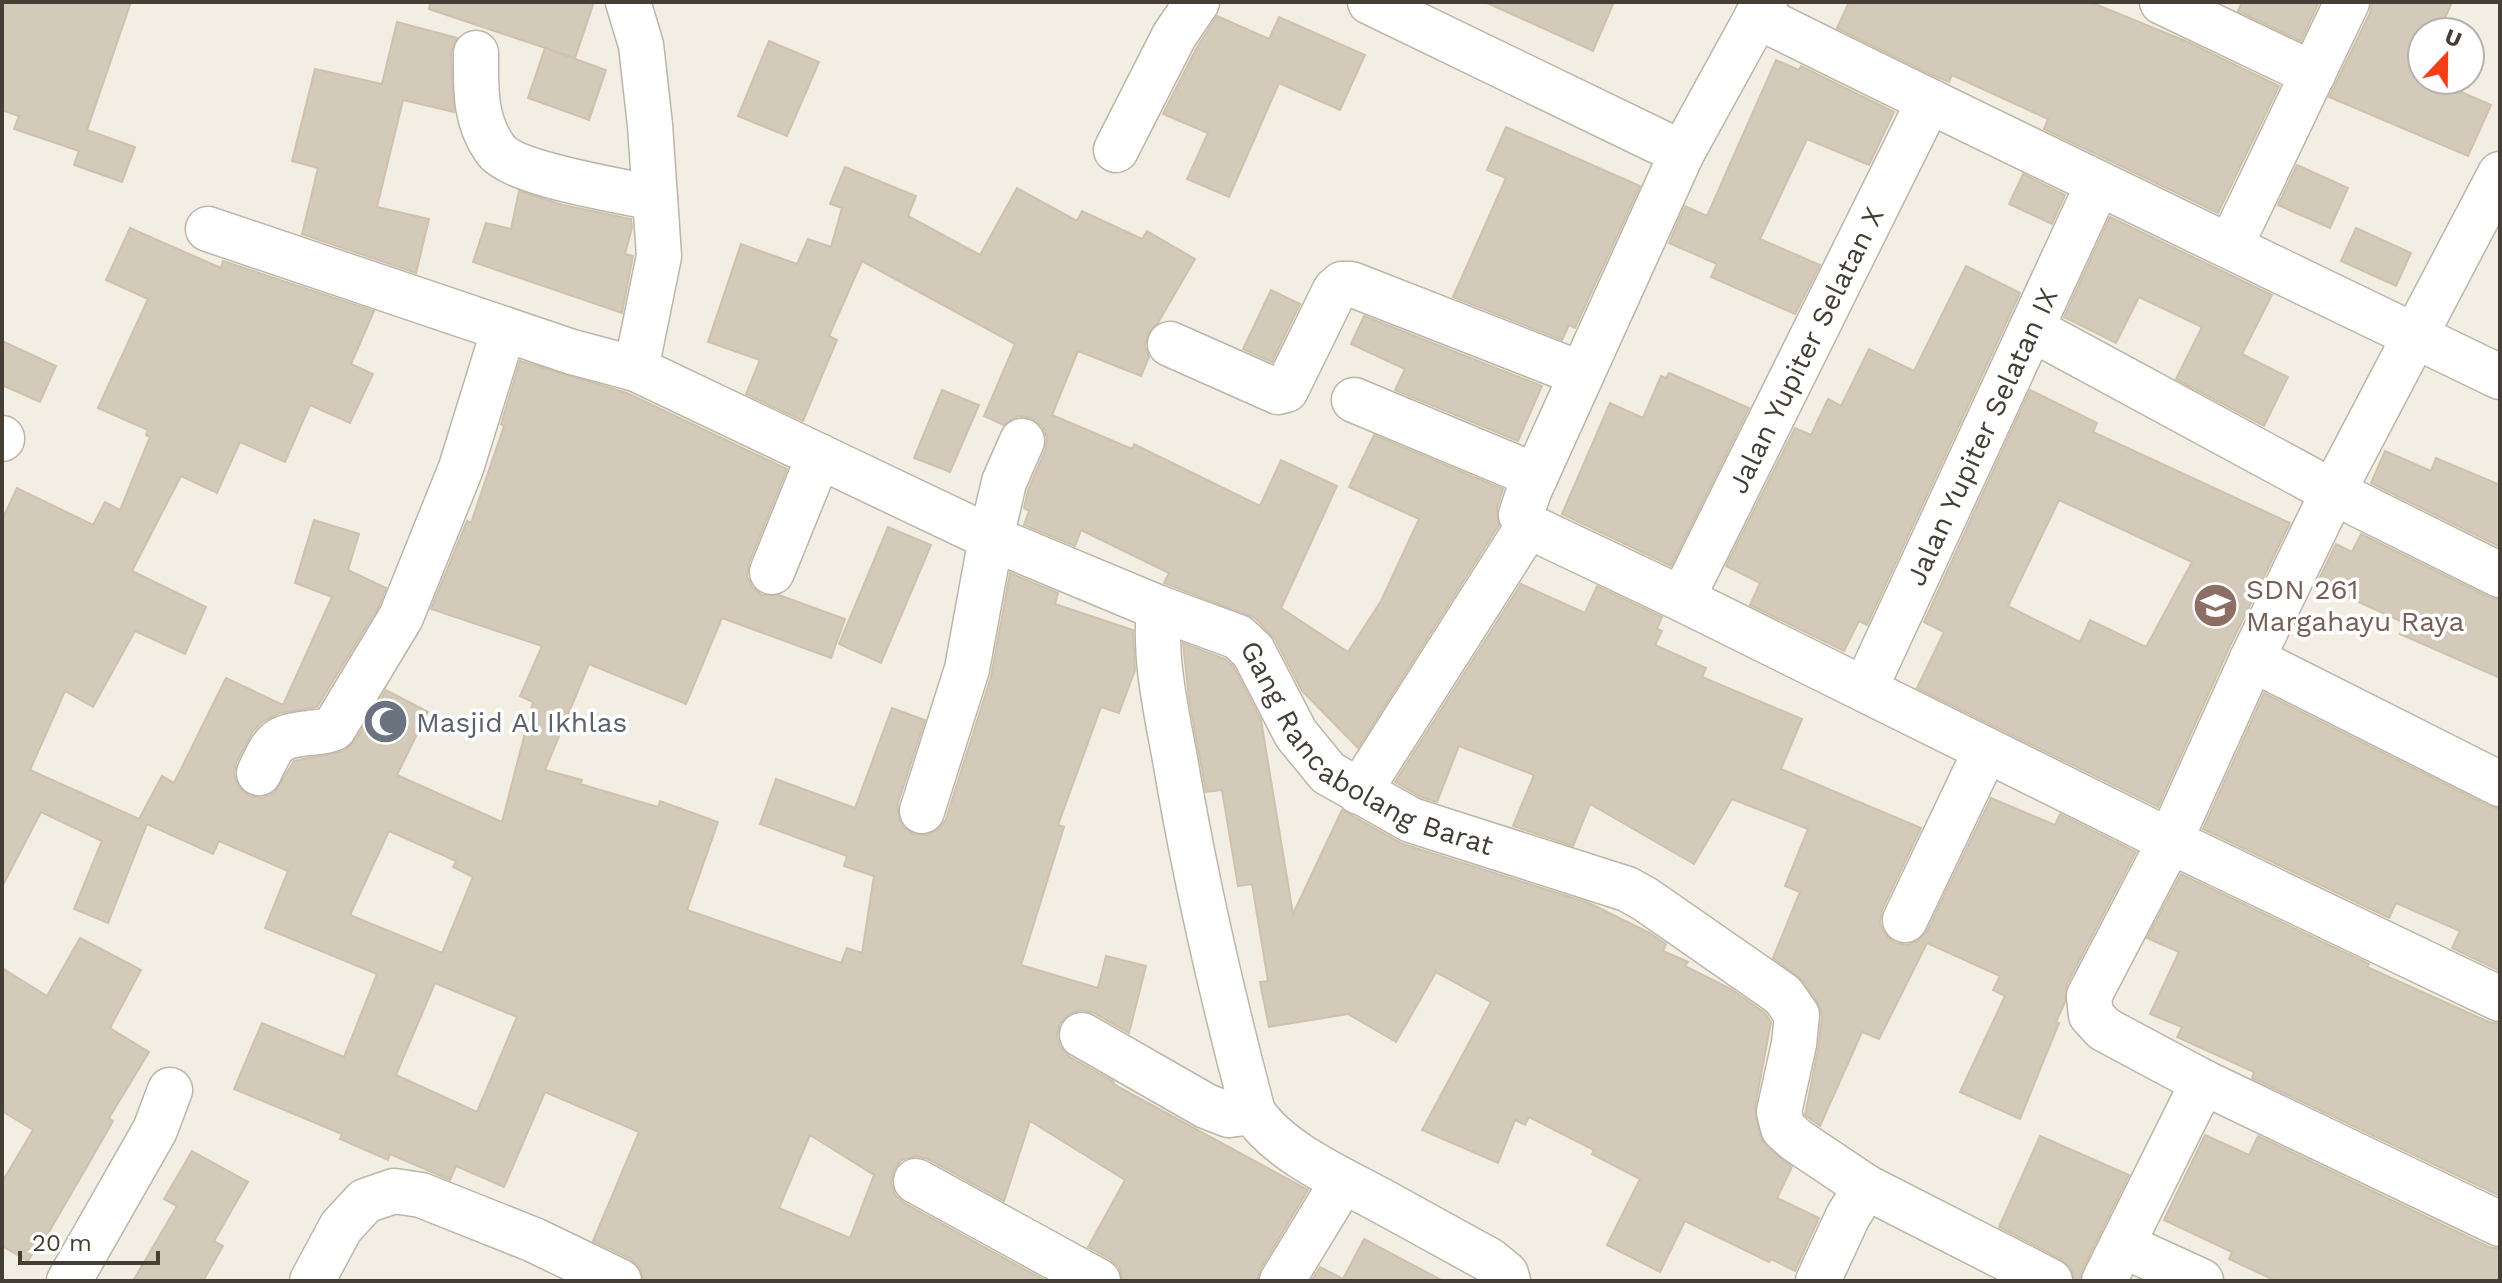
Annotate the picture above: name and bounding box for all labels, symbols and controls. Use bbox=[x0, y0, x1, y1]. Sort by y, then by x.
north arrow bbox=[2406, 16, 2486, 96]
text: U bbox=[2441, 23, 2465, 52]
street label: Jalan Yupiter Selatan X bbox=[1721, 201, 1890, 499]
street label: Jalan Yupiter Selatan IX bbox=[1899, 283, 2064, 591]
place label: SDN 261 Margahayu Raya bbox=[2246, 573, 2464, 638]
school or university icon: SDN 261 Margahayu Raya bbox=[2191, 581, 2239, 629]
street label: Gang Rancabolang Barat bbox=[1234, 635, 1498, 862]
mosque icon: Masjid Al Ikhlas bbox=[361, 698, 409, 746]
place label: Masjid Al Ikhlas bbox=[416, 706, 627, 739]
scale bar bbox=[20, 1215, 158, 1265]
text: 20 m bbox=[32, 1229, 92, 1257]

